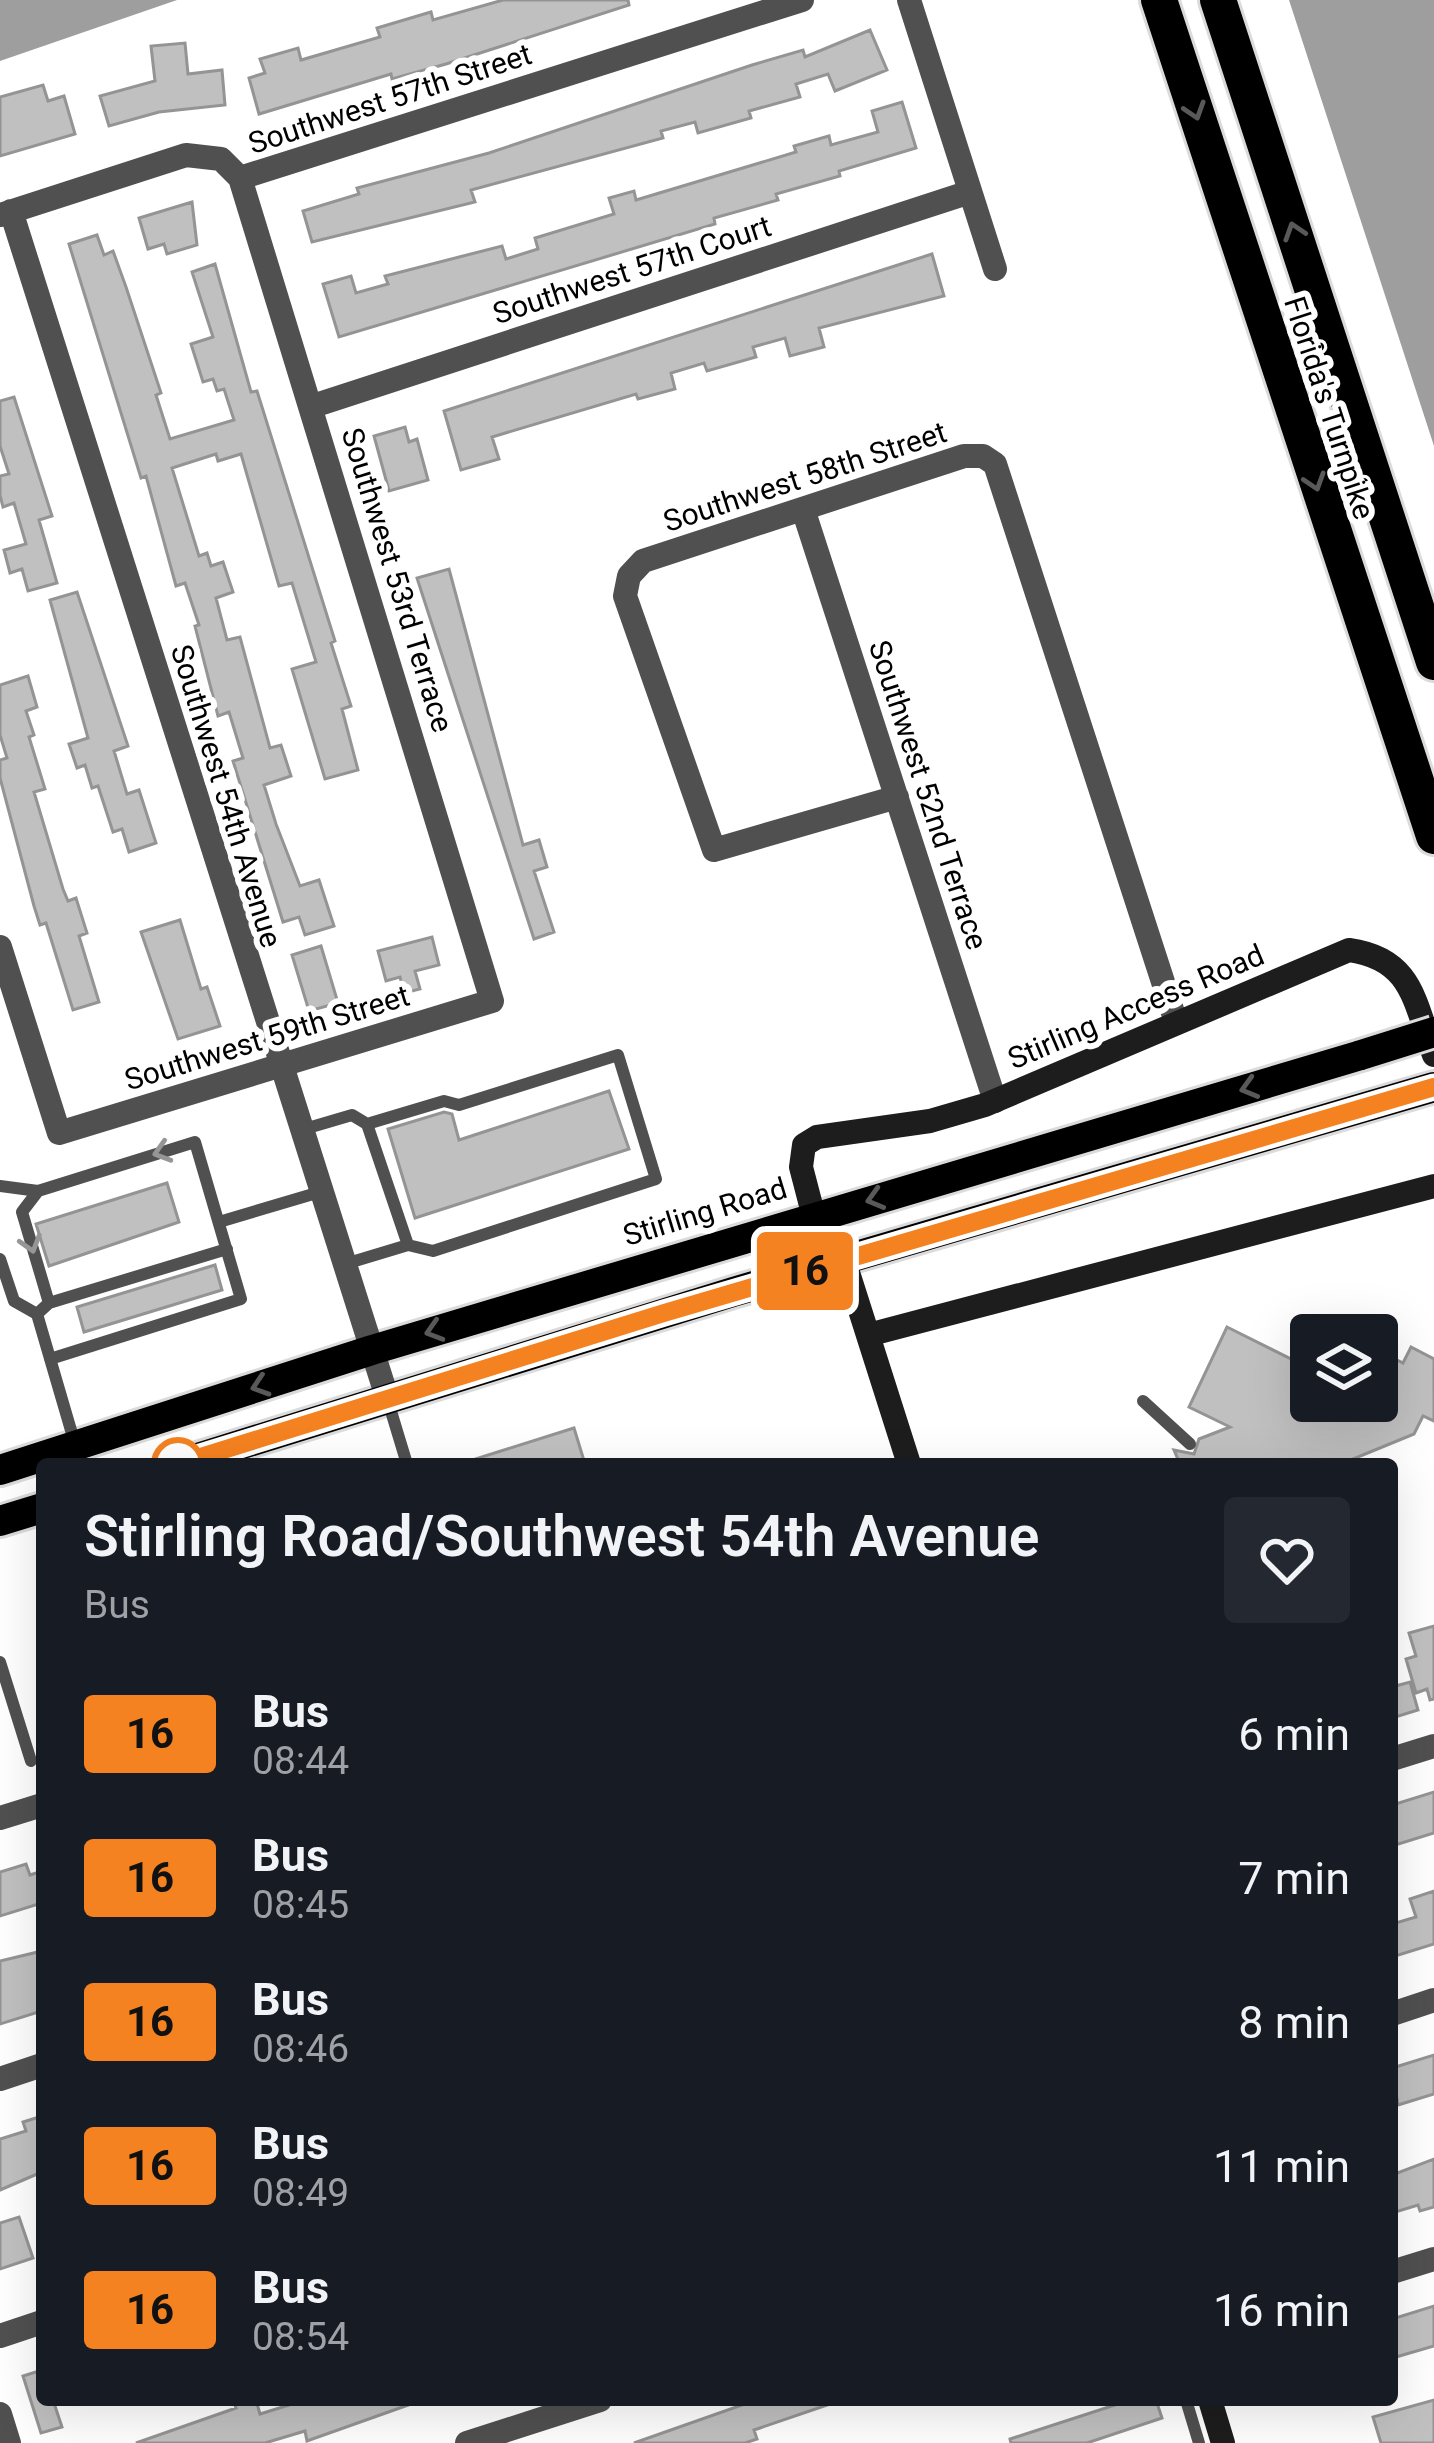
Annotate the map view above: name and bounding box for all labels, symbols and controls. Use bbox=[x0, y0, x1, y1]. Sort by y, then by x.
street label: Southwest 57th Street bbox=[244, 36, 536, 161]
one-way arrow bbox=[1180, 100, 1205, 121]
street label: Southwest 57th Court bbox=[488, 208, 775, 331]
one-way arrow bbox=[1283, 221, 1308, 242]
street label: Florida's Turnpike bbox=[1277, 292, 1382, 524]
street label: Southwest 58th Street bbox=[659, 414, 951, 539]
street label: Southwest 53rd Terrace bbox=[334, 423, 460, 736]
one-way arrow bbox=[1300, 471, 1325, 492]
street label: Southwest 52nd Terrace bbox=[862, 636, 995, 954]
street label: Southwest 54th Avenue bbox=[164, 640, 289, 951]
street label: Stirling Access Road bbox=[1003, 937, 1269, 1076]
street label: Southwest 59th Street bbox=[120, 978, 413, 1097]
one-way arrow bbox=[1239, 1074, 1260, 1099]
one-way arrow bbox=[152, 1138, 173, 1163]
street label: Stirling Road bbox=[619, 1170, 791, 1253]
one-way arrow bbox=[865, 1185, 886, 1210]
line badge: 16 bbox=[751, 1232, 859, 1310]
one-way arrow bbox=[17, 1233, 42, 1254]
text: 16 bbox=[781, 1246, 829, 1295]
map controls bbox=[1290, 1314, 1398, 1422]
button: layers bbox=[1290, 1314, 1398, 1422]
one-way arrow bbox=[424, 1317, 445, 1342]
one-way arrow bbox=[250, 1371, 271, 1396]
unlabelled marker bbox=[153, 1439, 203, 1489]
button: heart bbox=[1224, 1497, 1350, 1623]
text: Stirling Road/Southwest 54th Avenue bbox=[84, 1503, 1039, 1570]
text: Bus bbox=[84, 1582, 150, 1628]
text: Bus bbox=[252, 1685, 329, 1738]
text: 6 min bbox=[1238, 1708, 1350, 1761]
text: 16 bbox=[126, 1709, 174, 1758]
text: 08:44 bbox=[252, 1738, 349, 1784]
text: Bus bbox=[252, 1829, 329, 1882]
text: 7 min bbox=[1238, 1852, 1350, 1905]
text: 16 bbox=[126, 1853, 174, 1902]
text: 08:45 bbox=[252, 1882, 349, 1928]
text: Bus bbox=[252, 1973, 329, 2026]
text: 8 min bbox=[1238, 1996, 1350, 2049]
text: 16 bbox=[126, 1997, 174, 2046]
text: 08:46 bbox=[252, 2026, 349, 2072]
text: Bus bbox=[252, 2117, 329, 2170]
text: 11 min bbox=[1213, 2140, 1350, 2193]
text: 16 bbox=[126, 2141, 174, 2190]
text: 08:49 bbox=[252, 2170, 349, 2216]
text: Bus bbox=[252, 2261, 329, 2314]
text: 16 min bbox=[1213, 2284, 1350, 2337]
text: 16 bbox=[126, 2285, 174, 2334]
text: 08:54 bbox=[252, 2314, 349, 2360]

